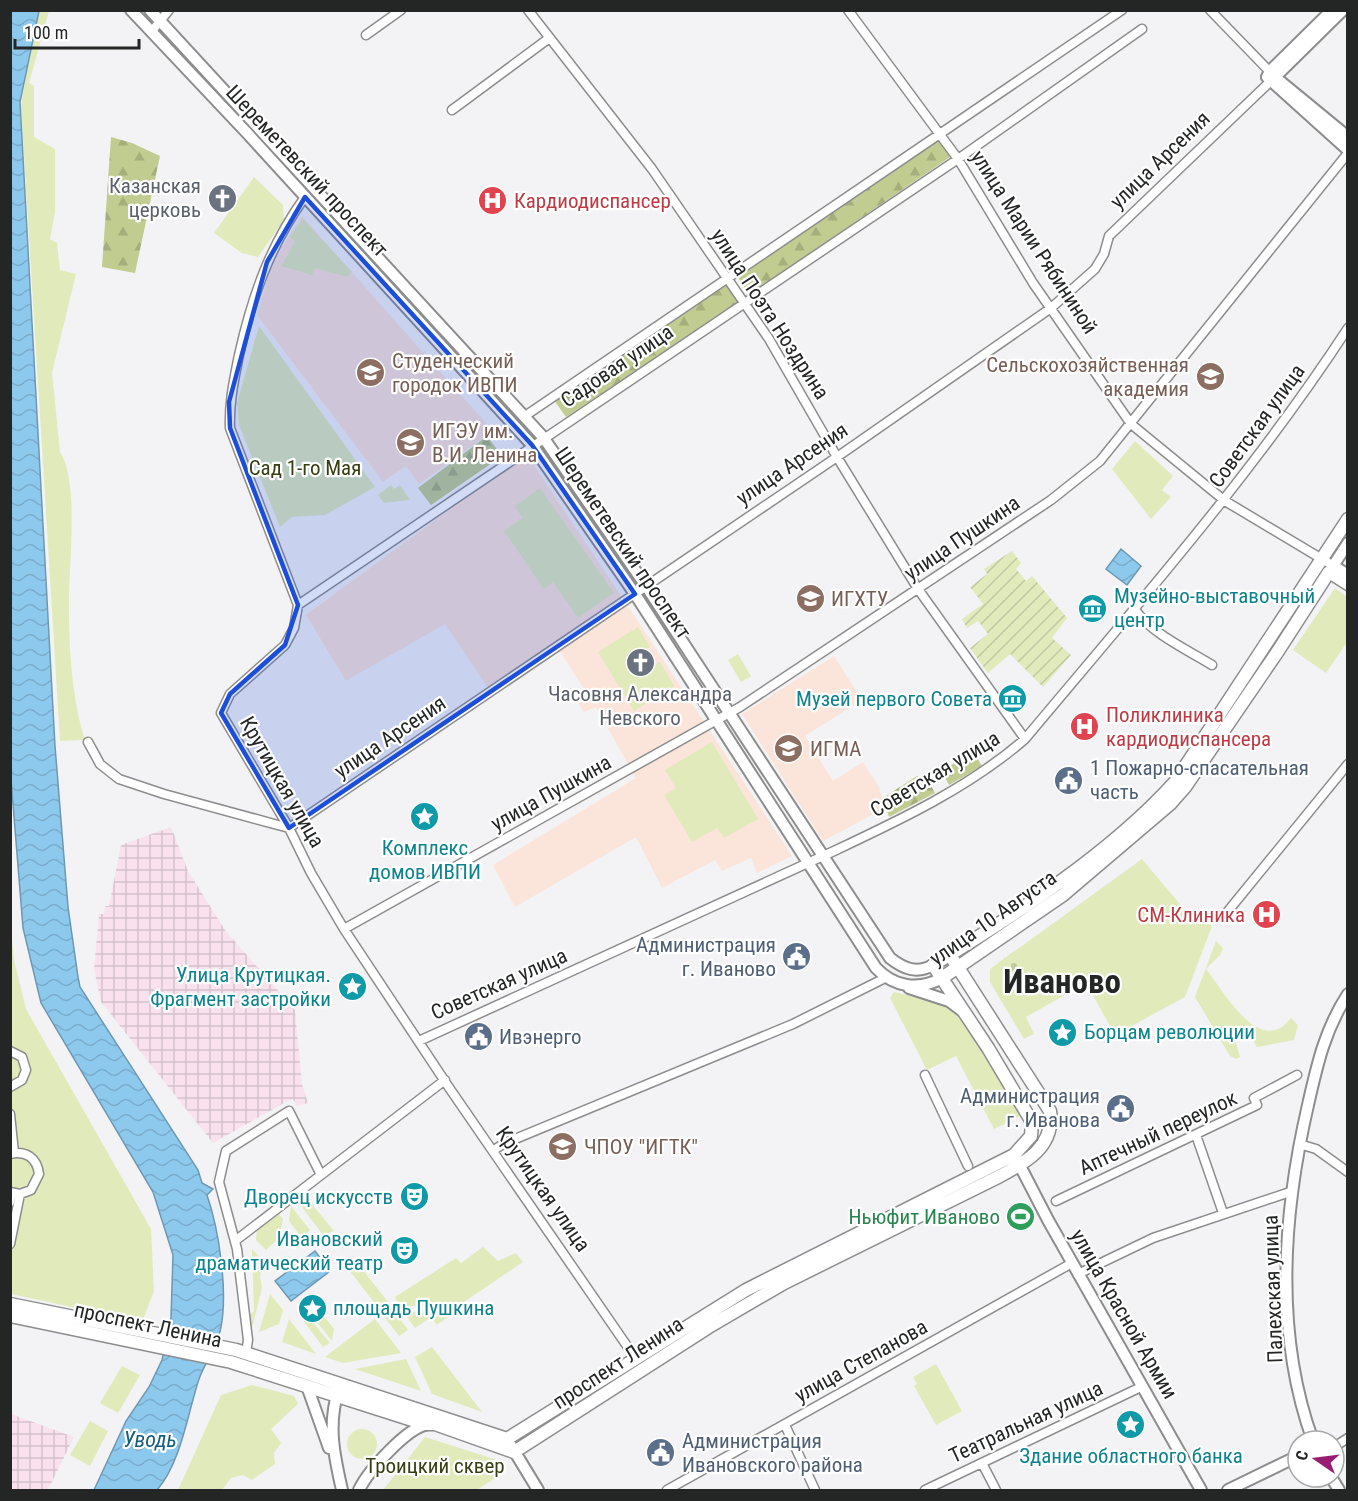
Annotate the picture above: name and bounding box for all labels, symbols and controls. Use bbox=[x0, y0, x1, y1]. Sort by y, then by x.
scale bar bbox=[15, 12, 140, 50]
text: 100 m bbox=[24, 22, 68, 43]
street label: Шереметевский проспект bbox=[221, 80, 393, 262]
street label: улица Арсения bbox=[1105, 107, 1215, 213]
street label: улица Марии Рябининой bbox=[966, 146, 1102, 338]
place label: Казанская церковь bbox=[109, 174, 201, 222]
church icon: Казанская церковь bbox=[206, 182, 238, 214]
hospital icon: Кардиодиспансер bbox=[477, 185, 509, 217]
place label: Кардиодиспансер bbox=[514, 189, 671, 213]
street label: улица Поэта Ноздрина bbox=[706, 224, 834, 404]
street label: Садовая улица bbox=[556, 320, 678, 412]
place label: Студенческий городок ИВПИ bbox=[392, 349, 518, 397]
place label: Сельскохозяйственная академия bbox=[986, 353, 1189, 401]
school or university icon: Студенческий городок ИВПИ bbox=[355, 357, 387, 389]
street label: Советская улица bbox=[1204, 360, 1310, 492]
school or university icon: Сельскохозяйственная академия bbox=[1194, 361, 1226, 393]
street label: улица Арсения bbox=[732, 418, 852, 510]
place label: ИГЭУ им. В.И. Ленина bbox=[432, 419, 537, 467]
school or university icon: ИГЭУ им. В.И. Ленина bbox=[395, 427, 427, 459]
street label: Шереметевский проспект bbox=[550, 443, 696, 643]
park label: Сад 1-го Мая bbox=[249, 456, 361, 480]
street label: улица Пушкина bbox=[900, 491, 1024, 585]
school or university icon: ИГХТУ bbox=[794, 583, 826, 615]
place label: Музейно-выставочный центр bbox=[1114, 584, 1315, 632]
place label: ИГХТУ bbox=[831, 587, 888, 611]
museum icon: Музейно-выставочный центр bbox=[1077, 592, 1109, 624]
church icon: Часовня Александра Невского bbox=[624, 647, 656, 679]
place label: Часовня Александра Невского bbox=[548, 682, 732, 730]
museum icon: Музей первого Совета bbox=[997, 683, 1029, 715]
place label: Музей первого Совета bbox=[796, 687, 992, 711]
street label: улица Арсения bbox=[330, 691, 450, 783]
place label: Поликлиника кардиодиспансера bbox=[1106, 703, 1271, 751]
hospital icon: Поликлиника кардиодиспансера bbox=[1069, 711, 1101, 743]
street label: Крутицкая улица bbox=[235, 712, 329, 852]
street label: Советская улица bbox=[866, 726, 1004, 822]
school or university icon: ИГМА bbox=[773, 733, 805, 765]
place label: ИГМА bbox=[810, 737, 861, 761]
street label: улица Пушкина bbox=[487, 750, 615, 836]
place label: 1 Пожарно-спасательная часть bbox=[1090, 756, 1309, 804]
public building icon: 1 Пожарно-спасательная часть bbox=[1053, 764, 1085, 796]
place icon: Комплекс домов ИВПИ bbox=[409, 801, 441, 833]
place label: Комплекс домов ИВПИ bbox=[369, 836, 481, 884]
street label: улица 10 Августа bbox=[925, 865, 1061, 971]
hospital icon: СМ-Клиника bbox=[1250, 899, 1282, 931]
place label: СМ-Клиника bbox=[1137, 903, 1245, 927]
place label: Администрация г. Иваново bbox=[636, 933, 776, 981]
public building icon: Администрация г. Иваново bbox=[781, 941, 813, 973]
street label: Советская улица bbox=[427, 943, 571, 1025]
district label: Иваново bbox=[1003, 962, 1121, 1001]
place label: Улица Крутицкая. Фрагмент застройки bbox=[150, 963, 331, 1011]
place icon: Улица Крутицкая. Фрагмент застройки bbox=[336, 971, 368, 1003]
place icon: Борцам революции bbox=[1047, 1016, 1079, 1048]
place label: Борцам революции bbox=[1084, 1020, 1255, 1044]
public building icon: Ивэнерго bbox=[462, 1021, 494, 1053]
place label: Ивэнерго bbox=[499, 1025, 582, 1049]
place label: Администрация г. Иванова bbox=[960, 1084, 1100, 1132]
street label: Аптечный переулок bbox=[1075, 1086, 1241, 1180]
public building icon: Администрация г. Иванова bbox=[1105, 1092, 1137, 1124]
street label: Крутицкая улица bbox=[491, 1122, 595, 1256]
school or university icon: ЧПОУ "ИГТК" bbox=[547, 1131, 579, 1163]
place label: ЧПОУ "ИГТК" bbox=[584, 1135, 698, 1159]
theatre icon: Дворец искусств bbox=[398, 1181, 430, 1213]
place label: Дворец искусств bbox=[244, 1185, 393, 1209]
sports icon: Ньюфит Иваново bbox=[1005, 1201, 1037, 1233]
place label: Ньюфит Иваново bbox=[848, 1205, 1000, 1229]
street label: Палехская улица bbox=[1258, 1214, 1288, 1364]
street label: улица Красной Армии bbox=[1066, 1225, 1182, 1403]
place label: Ивановский драматический театр bbox=[195, 1227, 383, 1275]
theatre icon: Ивановский драматический театр bbox=[388, 1235, 420, 1267]
place icon: площадь Пушкина bbox=[296, 1292, 328, 1324]
place label: площадь Пушкина bbox=[333, 1296, 494, 1320]
street label: проспект Ленина bbox=[72, 1298, 224, 1352]
street label: проспект Ленина bbox=[548, 1312, 688, 1414]
street label: улица Степанова bbox=[790, 1315, 932, 1407]
street label: Театральная улица bbox=[946, 1376, 1106, 1468]
place icon: Здание областного банка bbox=[1115, 1409, 1147, 1441]
water label: Уводь bbox=[123, 1427, 177, 1452]
place label: Администрация Ивановского района bbox=[682, 1429, 863, 1477]
north arrow bbox=[1286, 1429, 1346, 1489]
public building icon: Администрация Ивановского района bbox=[645, 1437, 677, 1469]
place label: Здание областного банка bbox=[1019, 1444, 1243, 1468]
text: С bbox=[1292, 1449, 1312, 1462]
park label: Троицкий сквер bbox=[365, 1454, 505, 1478]

